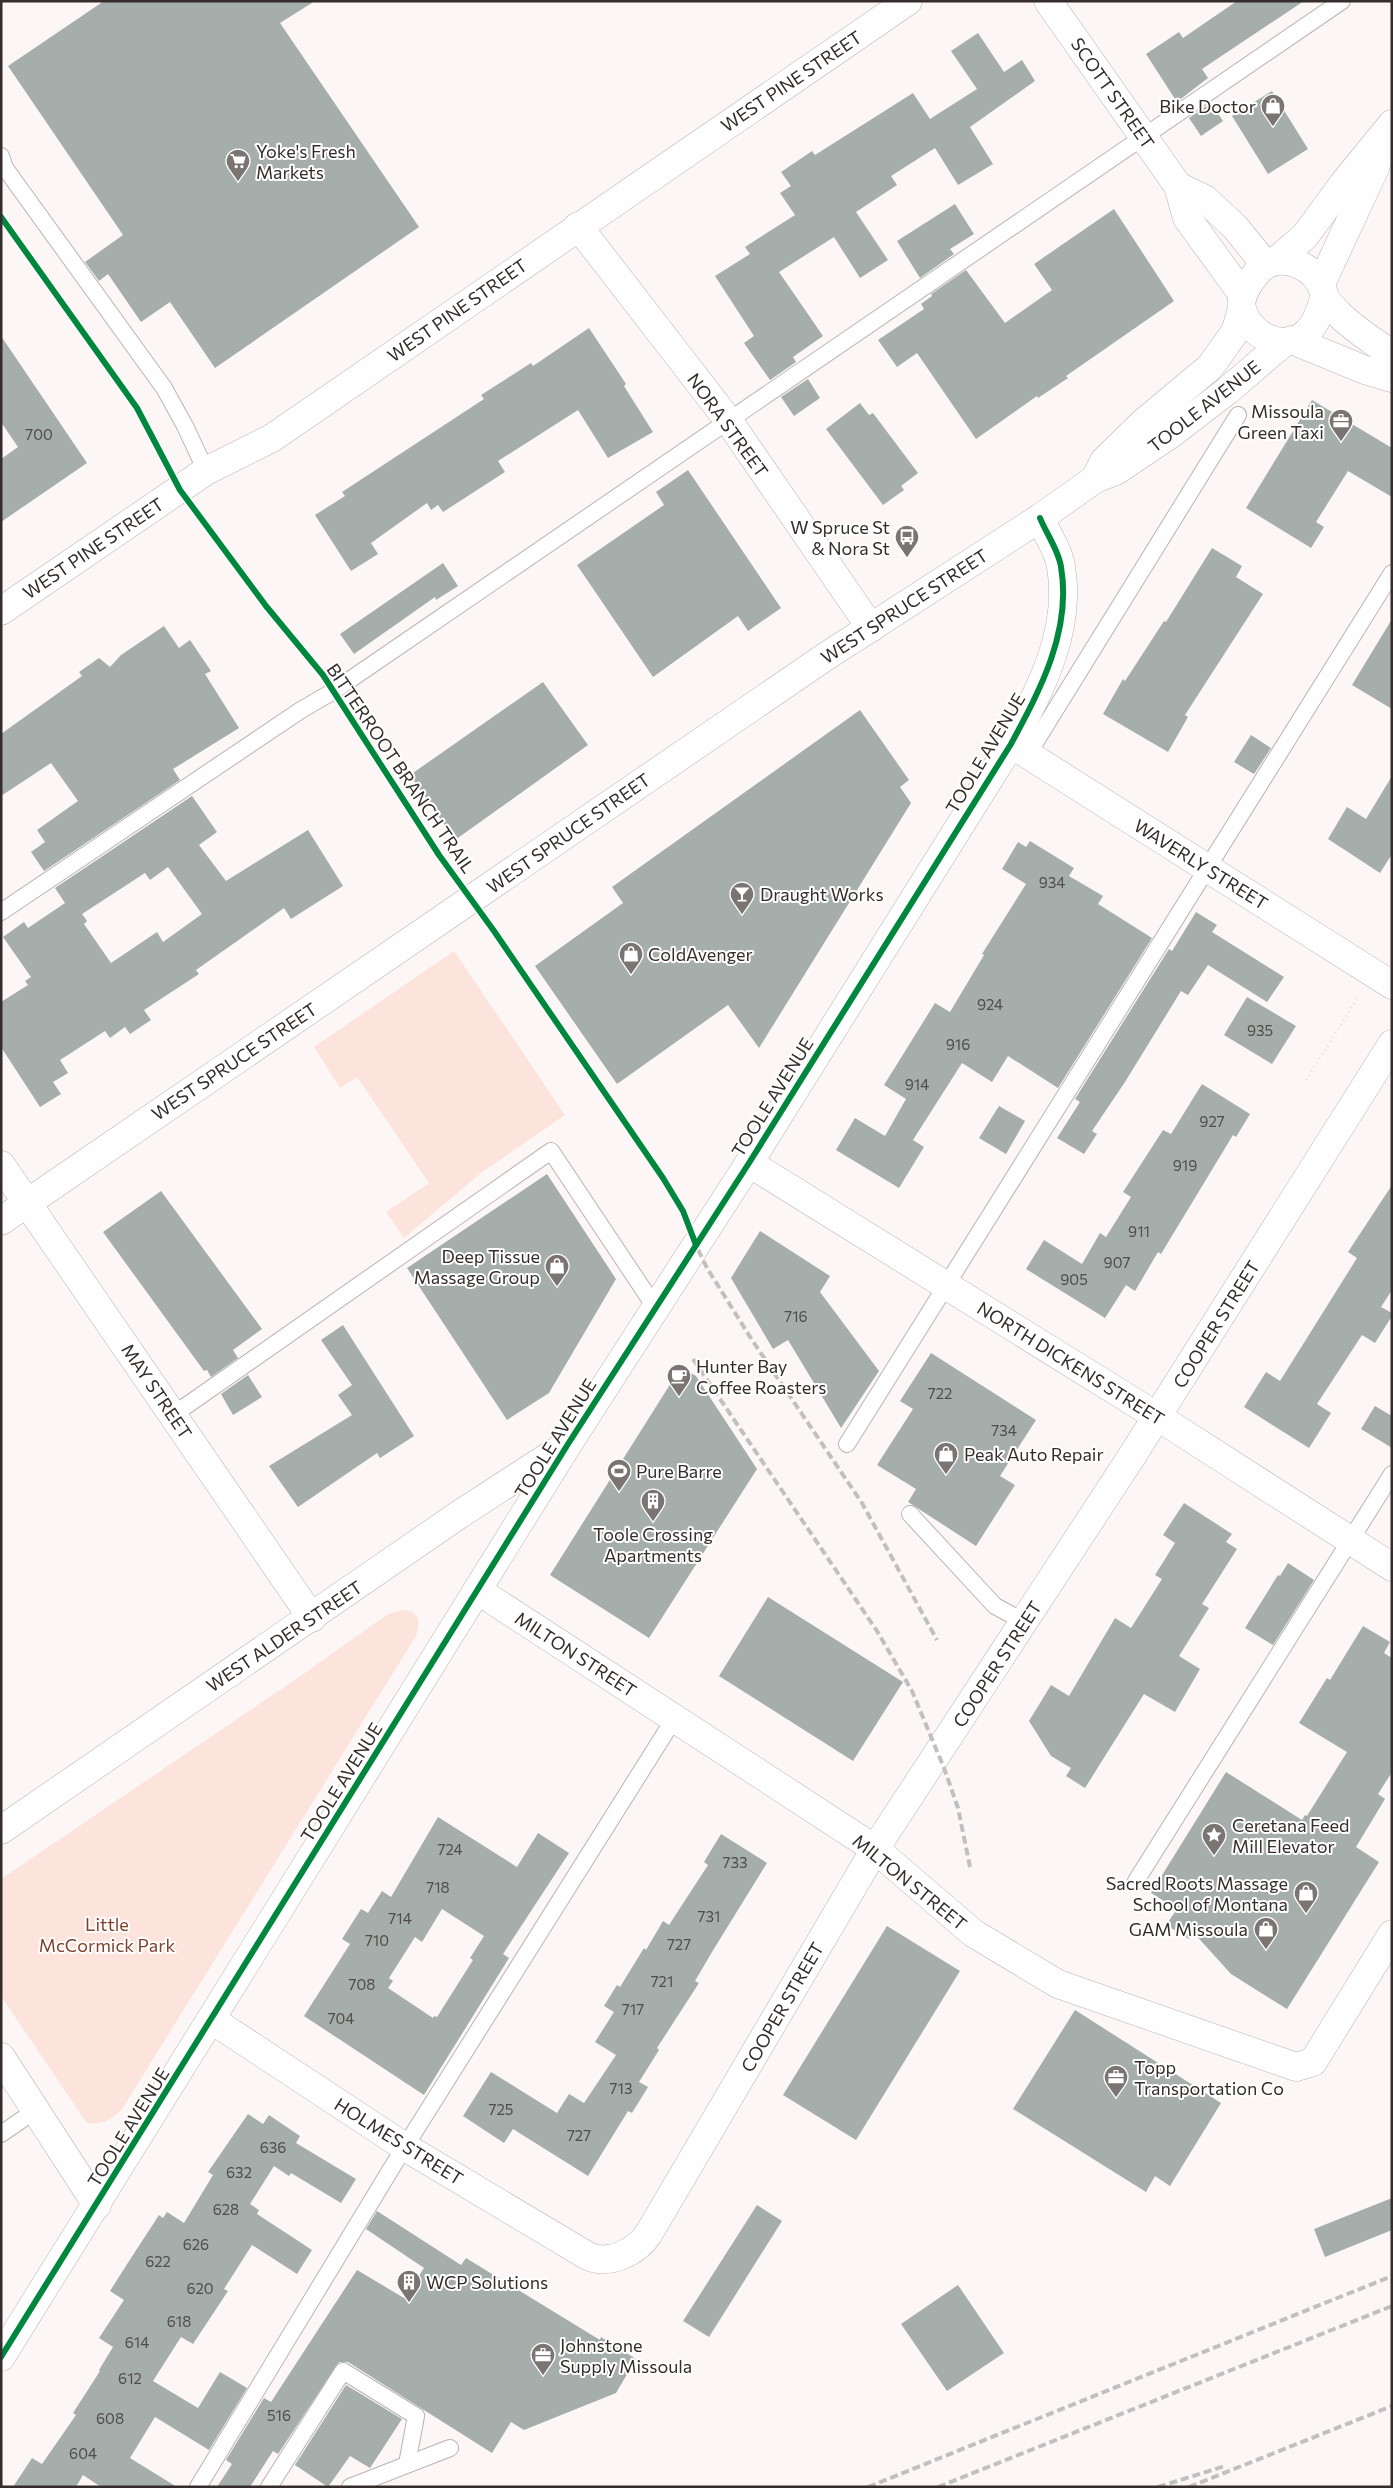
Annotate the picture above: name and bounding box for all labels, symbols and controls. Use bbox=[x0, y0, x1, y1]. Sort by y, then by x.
street label: WEST PINE STREET bbox=[716, 26, 866, 136]
street label: SCOTT STREET bbox=[1067, 33, 1159, 153]
shop icon: Bike Doctor bbox=[1260, 93, 1286, 127]
place label: Bike Doctor bbox=[1159, 95, 1256, 117]
place label: Yoke's Fresh Markets bbox=[256, 140, 356, 183]
supermarket icon: Yoke's Fresh Markets bbox=[225, 148, 251, 182]
street label: WEST PINE STREET bbox=[383, 254, 531, 366]
street label: TOOLE AVENUE bbox=[1143, 355, 1265, 457]
street label: NORA STREET bbox=[683, 369, 773, 481]
place label: Missoula Green Taxi bbox=[1238, 400, 1324, 443]
office icon: Missoula Green Taxi bbox=[1328, 408, 1354, 442]
house number: 700 bbox=[25, 425, 53, 443]
street label: WEST PINE STREET bbox=[18, 493, 168, 603]
place label: W Spruce St & Nora St bbox=[790, 516, 890, 559]
bus stop icon: W Spruce St & Nora St bbox=[894, 524, 920, 558]
street label: WEST SPRUCE STREET bbox=[817, 544, 991, 668]
street label: BITTERROOT BRANCH TRAIL bbox=[322, 659, 480, 877]
street label: TOOLE AVENUE bbox=[940, 689, 1030, 817]
street label: WEST SPRUCE STREET bbox=[482, 768, 654, 898]
street label: WAVERLY STREET bbox=[1130, 814, 1272, 914]
house number: 934 bbox=[1039, 873, 1065, 891]
bar icon: Draught Works bbox=[729, 881, 755, 915]
place label: Draught Works bbox=[760, 883, 884, 905]
shop icon: ColdAvenger bbox=[618, 941, 644, 975]
place label: ColdAvenger bbox=[648, 943, 753, 965]
house number: 924 bbox=[977, 995, 1003, 1013]
street label: WEST SPRUCE STREET bbox=[147, 998, 321, 1124]
house number: 935 bbox=[1247, 1021, 1273, 1039]
street label: TOOLE AVENUE bbox=[727, 1033, 817, 1161]
house number: 916 bbox=[946, 1035, 970, 1053]
house number: 914 bbox=[905, 1075, 929, 1093]
house number: 927 bbox=[1199, 1112, 1225, 1130]
house number: 919 bbox=[1173, 1156, 1197, 1174]
house number: 911 bbox=[1128, 1222, 1150, 1240]
place label: Deep Tissue Massage Group bbox=[414, 1245, 540, 1288]
shop icon: Deep Tissue Massage Group bbox=[544, 1253, 570, 1287]
house number: 907 bbox=[1104, 1253, 1130, 1271]
street label: COOPER STREET bbox=[1168, 1256, 1264, 1392]
house number: 905 bbox=[1060, 1270, 1088, 1288]
street label: NORTH DICKENS STREET bbox=[973, 1296, 1169, 1430]
house number: 716 bbox=[784, 1307, 808, 1325]
street label: MAY STREET bbox=[117, 1339, 197, 1443]
place label: Hunter Bay Coffee Roasters bbox=[696, 1355, 826, 1398]
cafe icon: Hunter Bay Coffee Roasters bbox=[666, 1363, 692, 1397]
street label: TOOLE AVENUE bbox=[510, 1374, 600, 1502]
house number: 722 bbox=[928, 1384, 952, 1402]
house number: 734 bbox=[991, 1421, 1017, 1439]
shop icon: Peak Auto Repair bbox=[933, 1441, 959, 1475]
place label: Peak Auto Repair bbox=[964, 1443, 1104, 1465]
sports icon: Pure Barre bbox=[606, 1458, 632, 1492]
place label: Pure Barre bbox=[636, 1460, 722, 1482]
building icon: Toole Crossing Apartments bbox=[640, 1488, 666, 1522]
place label: Toole Crossing Apartments bbox=[593, 1523, 713, 1566]
street label: WEST ALDER STREET bbox=[202, 1576, 366, 1696]
street label: COOPER STREET bbox=[948, 1597, 1046, 1731]
street label: MILTON STREET bbox=[511, 1607, 641, 1701]
street label: TOOLE AVENUE bbox=[296, 1718, 386, 1846]
place label: Ceretana Feed Mill Elevator bbox=[1232, 1814, 1349, 1857]
place icon: Ceretana Feed Mill Elevator bbox=[1201, 1822, 1227, 1856]
street label: MILTON STREET bbox=[849, 1829, 971, 1935]
house number: 724 bbox=[438, 1840, 462, 1858]
house number: 733 bbox=[723, 1853, 748, 1871]
place label: Sacred Roots Massage School of Montana bbox=[1106, 1872, 1288, 1915]
house number: 718 bbox=[426, 1878, 450, 1896]
shop icon: Sacred Roots Massage School of Montana bbox=[1293, 1880, 1319, 1914]
house number: 731 bbox=[698, 1907, 720, 1925]
house number: 714 bbox=[388, 1909, 412, 1927]
park label: Little McCormick Park bbox=[39, 1913, 175, 1956]
shop icon: GAM Missoula bbox=[1253, 1916, 1279, 1950]
place label: GAM Missoula bbox=[1129, 1918, 1248, 1940]
house number: 710 bbox=[365, 1931, 389, 1949]
house number: 727 bbox=[667, 1935, 691, 1953]
street label: COOPER STREET bbox=[736, 1938, 828, 2076]
house number: 721 bbox=[651, 1972, 673, 1990]
house number: 708 bbox=[349, 1975, 375, 1993]
house number: 717 bbox=[622, 2000, 644, 2018]
house number: 704 bbox=[328, 2009, 354, 2027]
place label: Topp Transportation Co bbox=[1134, 2056, 1284, 2099]
street label: TOOLE AVENUE bbox=[83, 2063, 173, 2191]
office icon: Topp Transportation Co bbox=[1103, 2064, 1129, 2098]
house number: 713 bbox=[610, 2079, 632, 2097]
street label: HOLMES STREET bbox=[331, 2093, 467, 2189]
house number: 725 bbox=[489, 2100, 513, 2118]
house number: 727 bbox=[567, 2126, 591, 2144]
house number: 636 bbox=[260, 2138, 286, 2156]
house number: 632 bbox=[226, 2163, 252, 2181]
house number: 628 bbox=[213, 2200, 239, 2218]
house number: 626 bbox=[183, 2235, 209, 2253]
house number: 622 bbox=[145, 2252, 171, 2270]
building icon: WCP Solutions bbox=[396, 2269, 422, 2303]
place label: WCP Solutions bbox=[426, 2271, 548, 2293]
house number: 620 bbox=[186, 2279, 214, 2297]
house number: 618 bbox=[167, 2312, 191, 2330]
house number: 614 bbox=[125, 2333, 149, 2351]
place label: Johnstone Supply Missoula bbox=[560, 2334, 692, 2377]
office icon: Johnstone Supply Missoula bbox=[530, 2342, 556, 2376]
house number: 612 bbox=[118, 2369, 142, 2387]
house number: 516 bbox=[267, 2406, 291, 2424]
house number: 608 bbox=[96, 2409, 124, 2427]
house number: 604 bbox=[69, 2444, 97, 2462]

